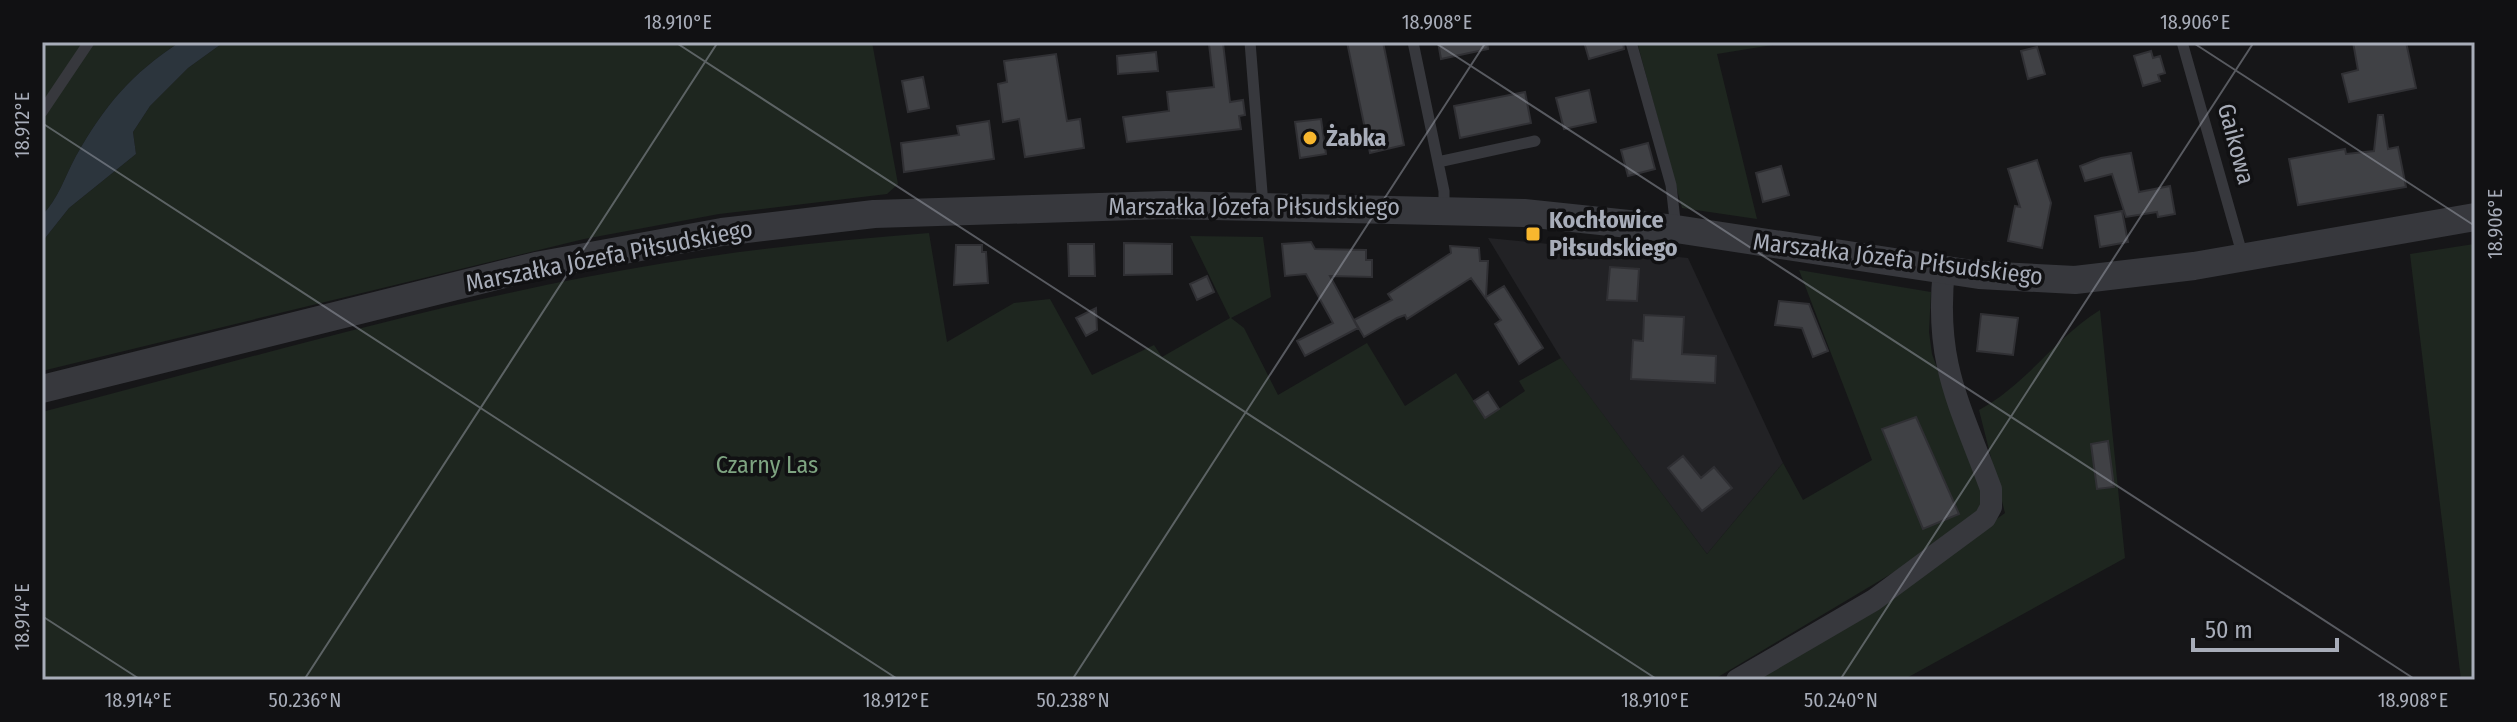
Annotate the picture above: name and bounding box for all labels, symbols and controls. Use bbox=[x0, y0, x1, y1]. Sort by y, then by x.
text: 18.910°E bbox=[644, 10, 712, 34]
text: 18.908°E bbox=[1402, 10, 1472, 34]
text: 18.906°E bbox=[2160, 10, 2230, 34]
text: 18.912°E bbox=[10, 92, 34, 158]
street label: Gaikowa bbox=[2212, 101, 2260, 187]
place label: Żabka bbox=[1326, 123, 1386, 152]
marker: Żabka bbox=[1301, 129, 1319, 147]
text: 18.906°E bbox=[2483, 189, 2507, 259]
street label: Marszałka Józefa Piłsudskiego bbox=[1108, 193, 1400, 221]
place label: Kochłowice Piłsudskiego bbox=[1549, 206, 1678, 262]
street label: Marszałka Józefa Piłsudskiego bbox=[463, 214, 755, 298]
marker: Kochłowice Piłsudskiego bbox=[1524, 225, 1542, 243]
street label: Marszałka Józefa Piłsudskiego bbox=[1752, 227, 2044, 291]
park label: Czarny Las bbox=[716, 451, 818, 479]
text: 18.914°E bbox=[10, 583, 34, 651]
scale bar bbox=[2193, 602, 2337, 652]
text: 50 m bbox=[2205, 616, 2253, 644]
text: 18.914°E bbox=[104, 688, 172, 712]
text: 50.236°N bbox=[269, 688, 341, 712]
text: 18.912°E bbox=[863, 688, 929, 712]
text: 50.238°N bbox=[1036, 688, 1110, 712]
text: 18.910°E bbox=[1621, 688, 1689, 712]
text: 50.240°N bbox=[1804, 688, 1878, 712]
text: 18.908°E bbox=[2378, 688, 2448, 712]

